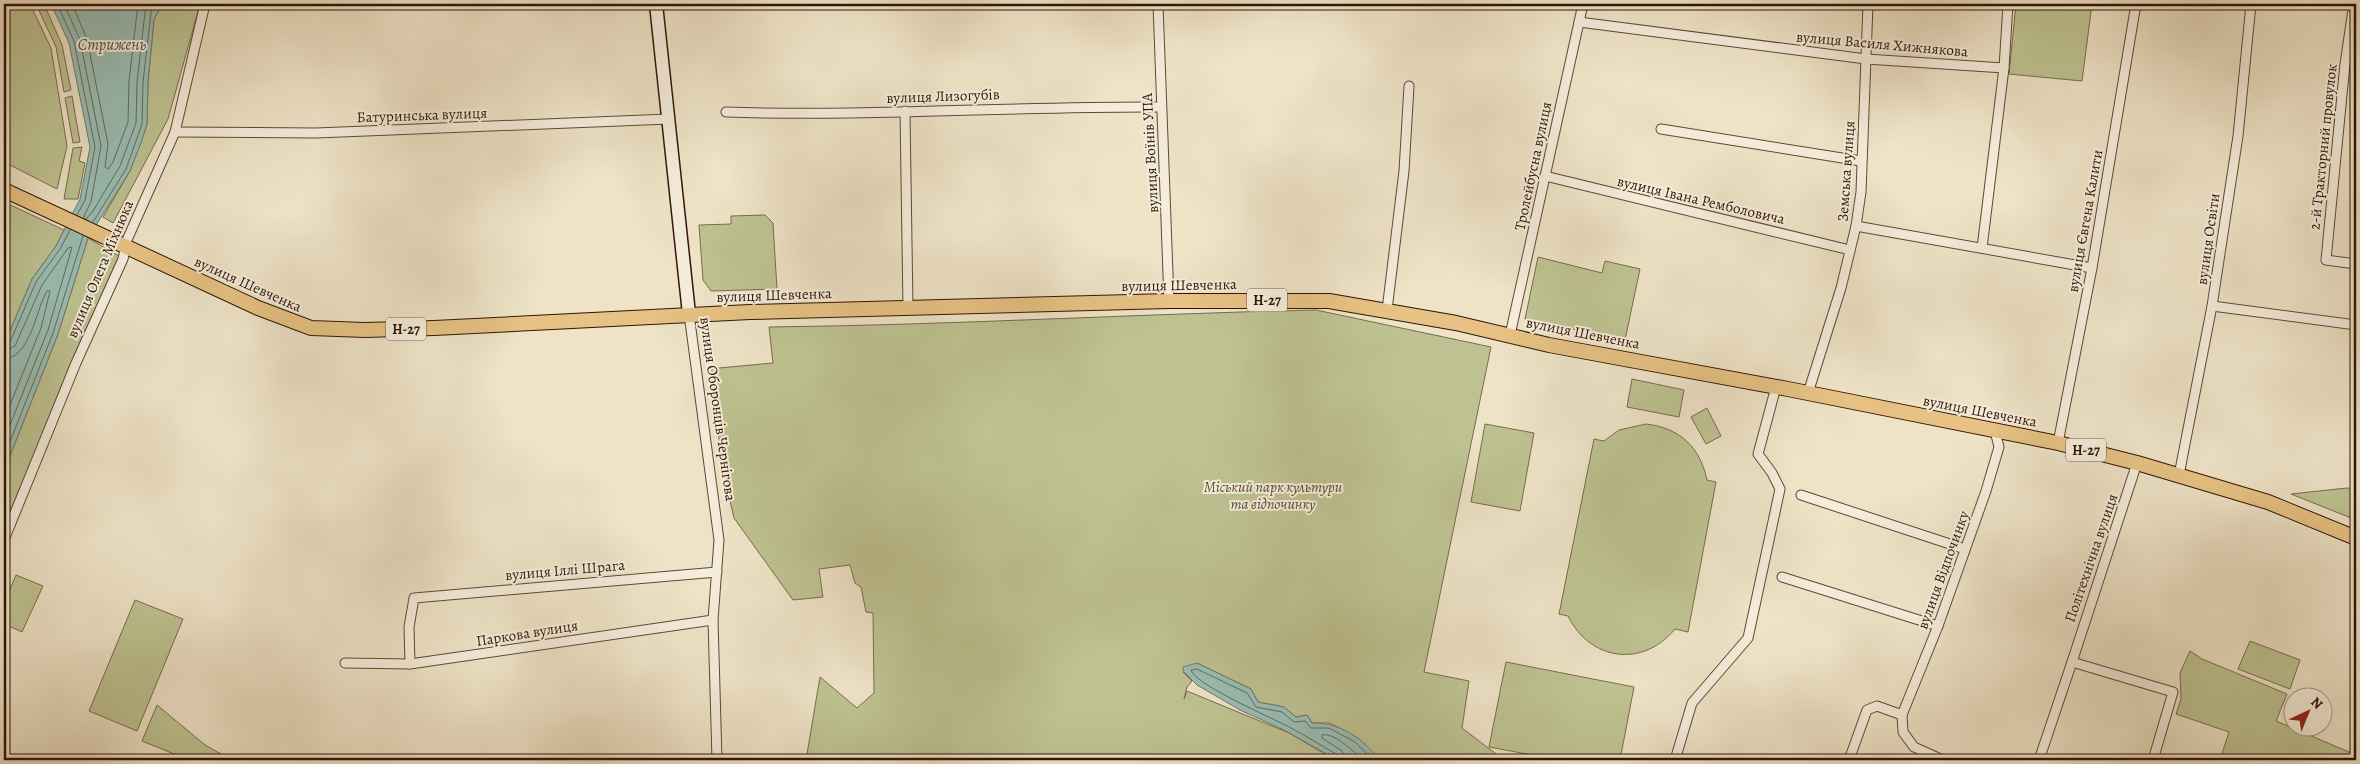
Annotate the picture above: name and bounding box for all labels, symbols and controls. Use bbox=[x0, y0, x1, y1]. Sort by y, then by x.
street label: вулиця Василя Хижнякова bbox=[1795, 27, 1969, 61]
water label: Стрижень bbox=[78, 34, 146, 56]
street label: 2-й Тракторний провулок bbox=[2304, 63, 2342, 231]
street label: вулиця Лизогубів bbox=[886, 84, 1000, 108]
street label: вулиця Воїнів УПА bbox=[1137, 92, 1163, 214]
street label: Тролейбусна вулиця bbox=[1510, 100, 1556, 232]
street label: Батуринська вулиця bbox=[356, 103, 488, 127]
street label: Земська вулиця bbox=[1833, 120, 1859, 222]
street label: вулиця Євгена Калити bbox=[2063, 148, 2107, 294]
street label: вулиця Івана Ремболовича bbox=[1615, 171, 1787, 229]
street label: вулиця Освіти bbox=[2192, 192, 2224, 286]
street label: вулиця Олега Міхнюка bbox=[62, 197, 138, 341]
street label: вулиця Шевченка bbox=[191, 251, 305, 317]
street label: вулиця Шевченка bbox=[1121, 274, 1237, 296]
street label: вулиця Шевченка bbox=[716, 283, 832, 307]
road number: Н-27 bbox=[1247, 288, 1287, 312]
street label: вулиця Шевченка bbox=[1524, 312, 1642, 354]
street label: вулиця Оборонців Чернігова bbox=[695, 316, 741, 502]
road number: Н-27 bbox=[386, 318, 426, 340]
street label: вулиця Шевченка bbox=[1921, 390, 2039, 432]
road number: Н-27 bbox=[2066, 438, 2106, 462]
park label: Міський парк культури та відпочинку bbox=[1204, 477, 1343, 514]
street label: Політехнічна вулиця bbox=[2060, 491, 2122, 625]
street label: вулиця Відпочинку bbox=[1912, 508, 1974, 632]
street label: вулиця Іллі Шрага bbox=[504, 555, 626, 585]
street label: Паркова вулиця bbox=[475, 615, 579, 651]
north arrow bbox=[2282, 686, 2332, 736]
text: N bbox=[2306, 693, 2327, 713]

